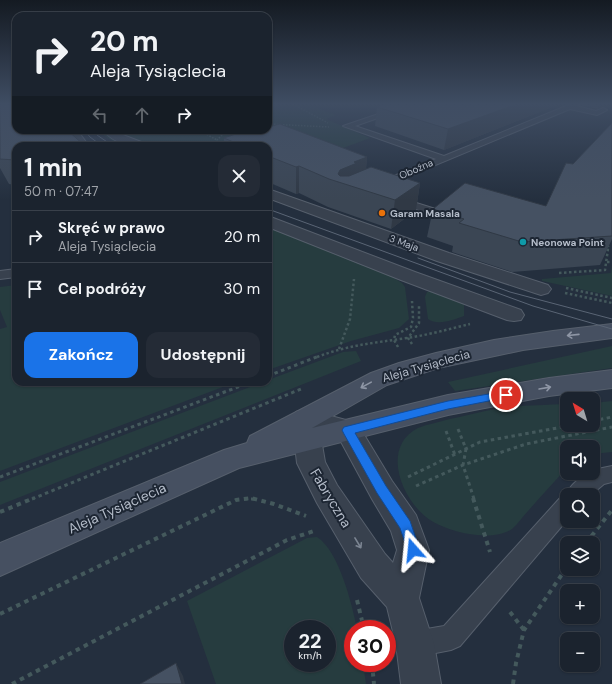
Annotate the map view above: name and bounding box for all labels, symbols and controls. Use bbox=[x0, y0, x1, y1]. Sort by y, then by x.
text: 20 m bbox=[90, 23, 159, 60]
icon: right bbox=[24, 28, 76, 80]
text: Aleja Tysiąclecia bbox=[90, 59, 226, 83]
icon: left bbox=[89, 104, 111, 126]
icon: ahead bbox=[131, 104, 153, 126]
icon: right bbox=[173, 104, 195, 126]
text: 1 min bbox=[24, 152, 82, 183]
button: close bbox=[218, 155, 260, 197]
street label: Oboźna bbox=[397, 156, 435, 182]
text: 50 m · 07:47 bbox=[24, 183, 98, 200]
place label: Garam Masala bbox=[390, 207, 460, 220]
marker: Garam Masala bbox=[377, 208, 387, 218]
text: Skręć w prawo bbox=[58, 218, 165, 238]
icon: right bbox=[24, 226, 46, 248]
text: 20 m bbox=[224, 227, 260, 247]
street label: 3 Maja bbox=[388, 232, 420, 254]
place label: Neonowa Point bbox=[531, 236, 604, 249]
marker: Neonowa Point bbox=[518, 237, 528, 247]
text: Aleja Tysiąclecia bbox=[58, 238, 156, 255]
icon: arrive bbox=[24, 278, 46, 300]
text: Cel podróży bbox=[58, 279, 146, 299]
text: 30 m bbox=[224, 279, 260, 299]
button: Zakończ bbox=[24, 332, 138, 378]
button: Udostępnij bbox=[146, 332, 260, 378]
one-way arrow bbox=[567, 332, 580, 339]
street label: Aleja Tysiąclecia bbox=[380, 346, 472, 386]
pin bbox=[489, 378, 523, 412]
one-way arrow bbox=[360, 382, 372, 390]
icon: arrive bbox=[495, 384, 517, 406]
one-way arrow bbox=[538, 384, 551, 392]
north arrow bbox=[560, 392, 600, 432]
map controls bbox=[560, 392, 600, 672]
button: sound bbox=[560, 440, 600, 480]
street label: Fabryczna bbox=[306, 465, 356, 531]
street label: Aleja Tysiąclecia bbox=[65, 478, 169, 538]
button: search bbox=[560, 488, 600, 528]
position arrow bbox=[392, 529, 434, 571]
button: layers bbox=[560, 536, 600, 576]
one-way arrow bbox=[355, 537, 363, 549]
button: + bbox=[560, 584, 600, 624]
speed limit sign: 30 bbox=[344, 620, 396, 672]
text: 22 bbox=[298, 628, 322, 654]
button: − bbox=[560, 632, 600, 672]
text: km/h bbox=[298, 649, 322, 662]

